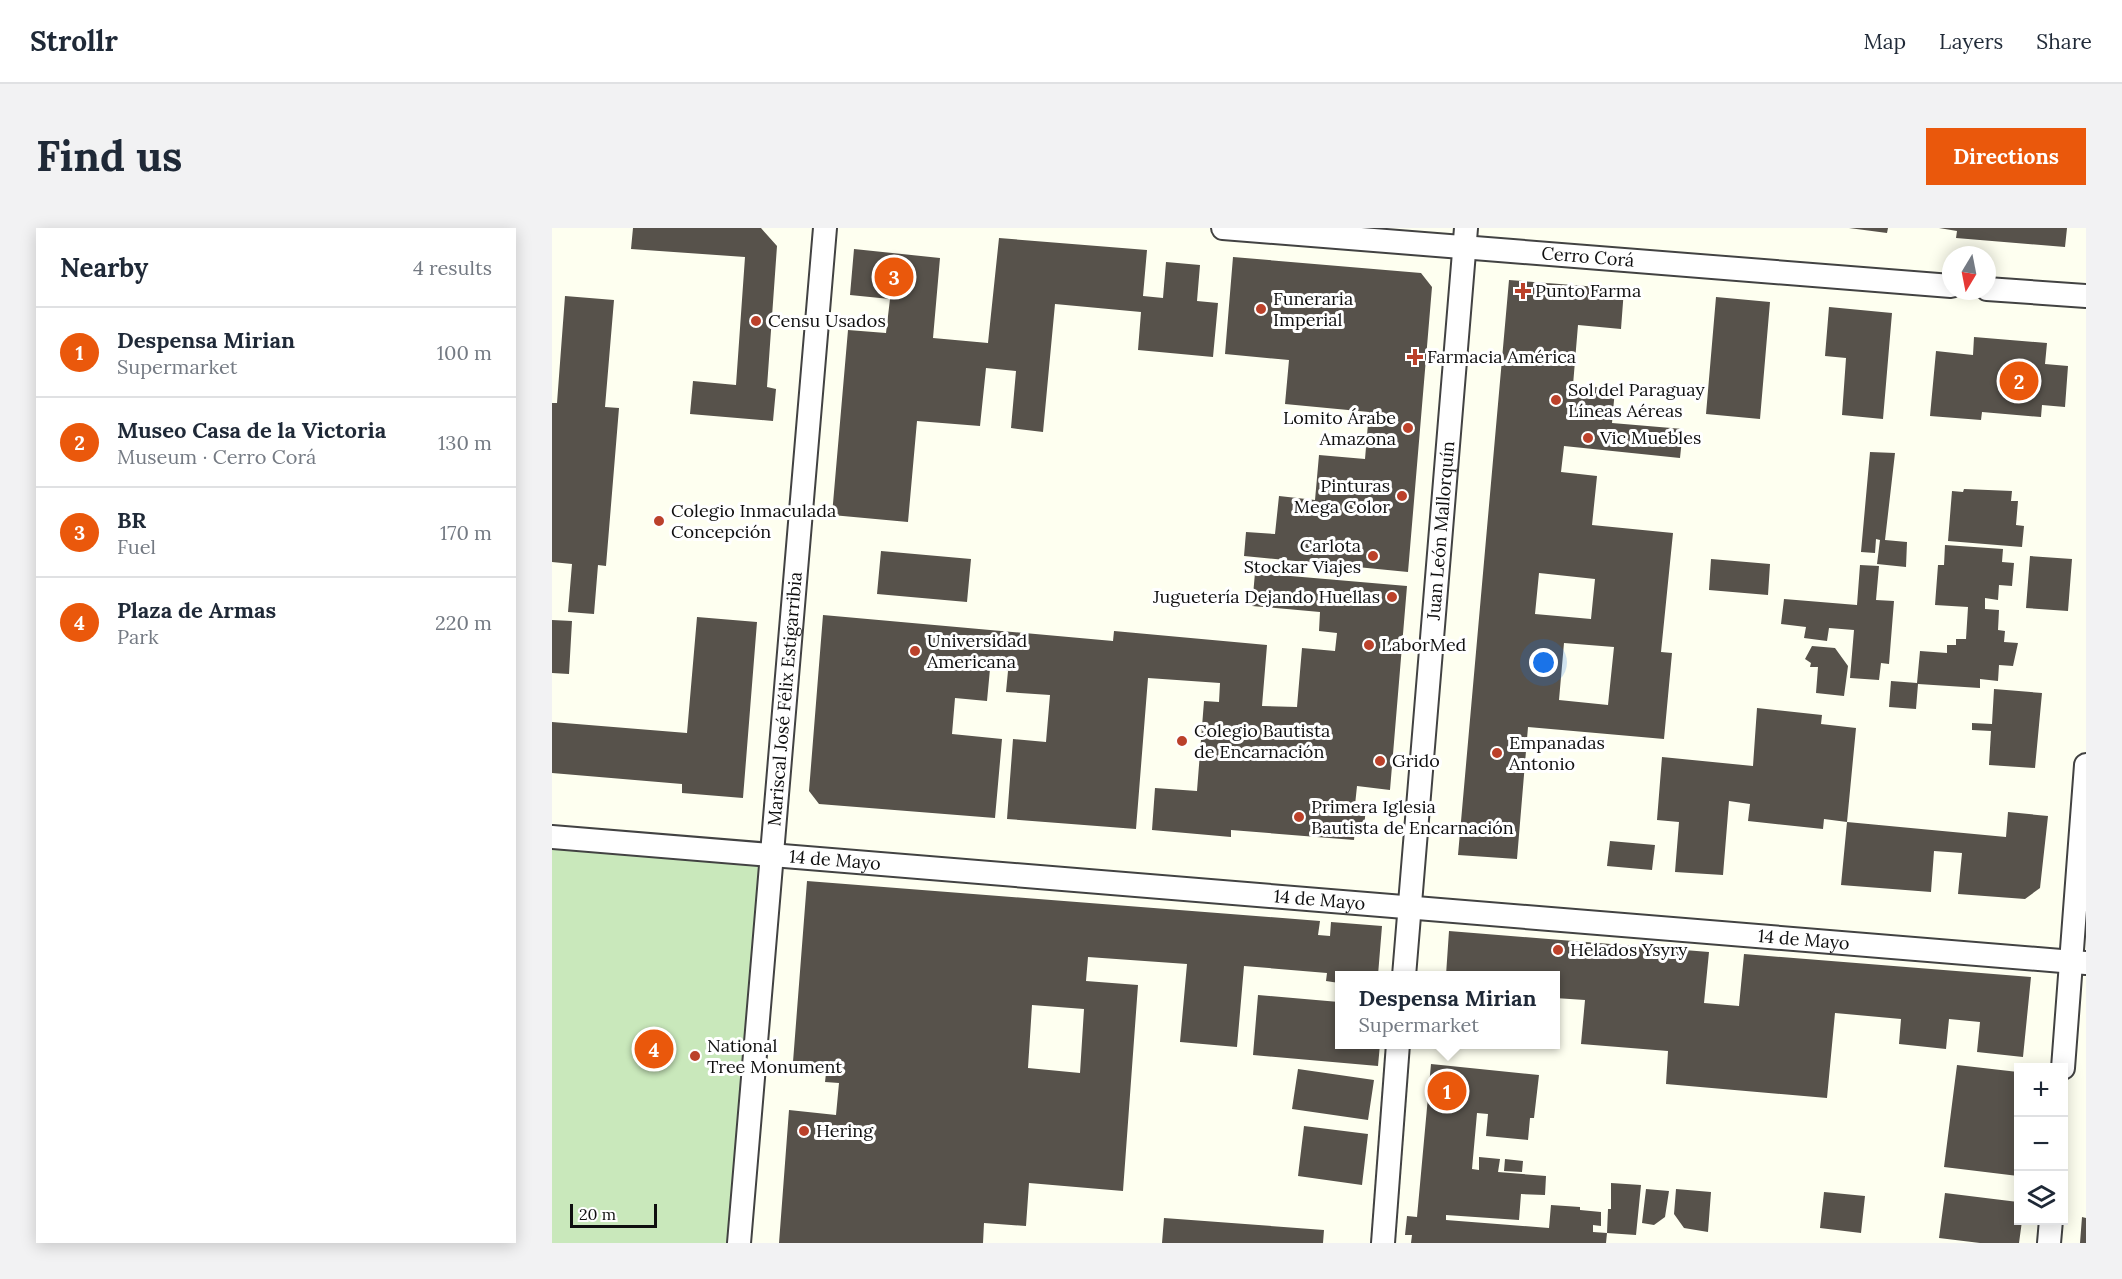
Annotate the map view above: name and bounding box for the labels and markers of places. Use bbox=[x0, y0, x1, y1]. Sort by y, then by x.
pin: 3 bbox=[874, 254, 914, 300]
place label: Punto Farma bbox=[1535, 279, 1641, 302]
marker: Punto Farma bbox=[1516, 284, 1530, 298]
place label: Funeraria Imperial bbox=[1273, 287, 1353, 331]
marker: Funeraria Imperial bbox=[1254, 302, 1268, 316]
place label: Censu Usados bbox=[768, 309, 886, 332]
marker: Censu Usados bbox=[749, 314, 763, 328]
place label: Farmacia América bbox=[1427, 345, 1576, 368]
marker: Farmacia América bbox=[1408, 350, 1422, 364]
pin: 2 bbox=[2000, 358, 2038, 404]
place label: Sol del Paraguay Líneas Aéreas bbox=[1568, 378, 1705, 422]
marker: Sol del Paraguay Líneas Aéreas bbox=[1549, 393, 1563, 407]
place label: Lomito Árabe Amazona bbox=[1283, 406, 1396, 450]
marker: Lomito Árabe Amazona bbox=[1401, 421, 1415, 435]
place label: Vic Muebles bbox=[1599, 426, 1701, 449]
marker: Vic Muebles bbox=[1581, 431, 1595, 445]
place label: Pinturas Mega Color bbox=[1294, 474, 1390, 518]
marker: Pinturas Mega Color bbox=[1395, 489, 1409, 503]
place label: Colegio Inmaculada Concepción bbox=[671, 499, 836, 543]
marker: Colegio Inmaculada Concepción bbox=[652, 514, 666, 528]
place label: Carlota Stockar Viajes bbox=[1244, 534, 1361, 578]
marker: Carlota Stockar Viajes bbox=[1366, 549, 1380, 563]
place label: Juguetería Dejando Huellas bbox=[1152, 585, 1380, 608]
marker: Juguetería Dejando Huellas bbox=[1385, 590, 1399, 604]
place label: Universidad Americana bbox=[926, 629, 1028, 673]
place label: LaborMed bbox=[1381, 633, 1467, 656]
marker: LaborMed bbox=[1362, 638, 1376, 652]
marker: Universidad Americana bbox=[908, 644, 922, 658]
place label: Colegio Bautista de Encarnación bbox=[1194, 719, 1330, 763]
place label: Empanadas Antonio bbox=[1508, 731, 1605, 775]
marker: Colegio Bautista de Encarnación bbox=[1175, 734, 1189, 748]
marker: Empanadas Antonio bbox=[1490, 746, 1504, 760]
place label: Grido bbox=[1392, 749, 1440, 772]
marker: Grido bbox=[1373, 754, 1387, 768]
place label: Primera Iglesia Bautista de Encarnación bbox=[1311, 795, 1514, 839]
marker: Primera Iglesia Bautista de Encarnación bbox=[1292, 810, 1306, 824]
place label: Helados Ysyry bbox=[1570, 938, 1688, 961]
marker: Helados Ysyry bbox=[1551, 943, 1565, 957]
pin: 4 bbox=[634, 1026, 674, 1072]
place label: National Tree Monument bbox=[707, 1034, 842, 1078]
marker: National Tree Monument bbox=[688, 1049, 702, 1063]
pin: 1 bbox=[1428, 1068, 1466, 1114]
place label: Hering bbox=[816, 1119, 874, 1142]
marker: Hering bbox=[797, 1124, 811, 1138]

